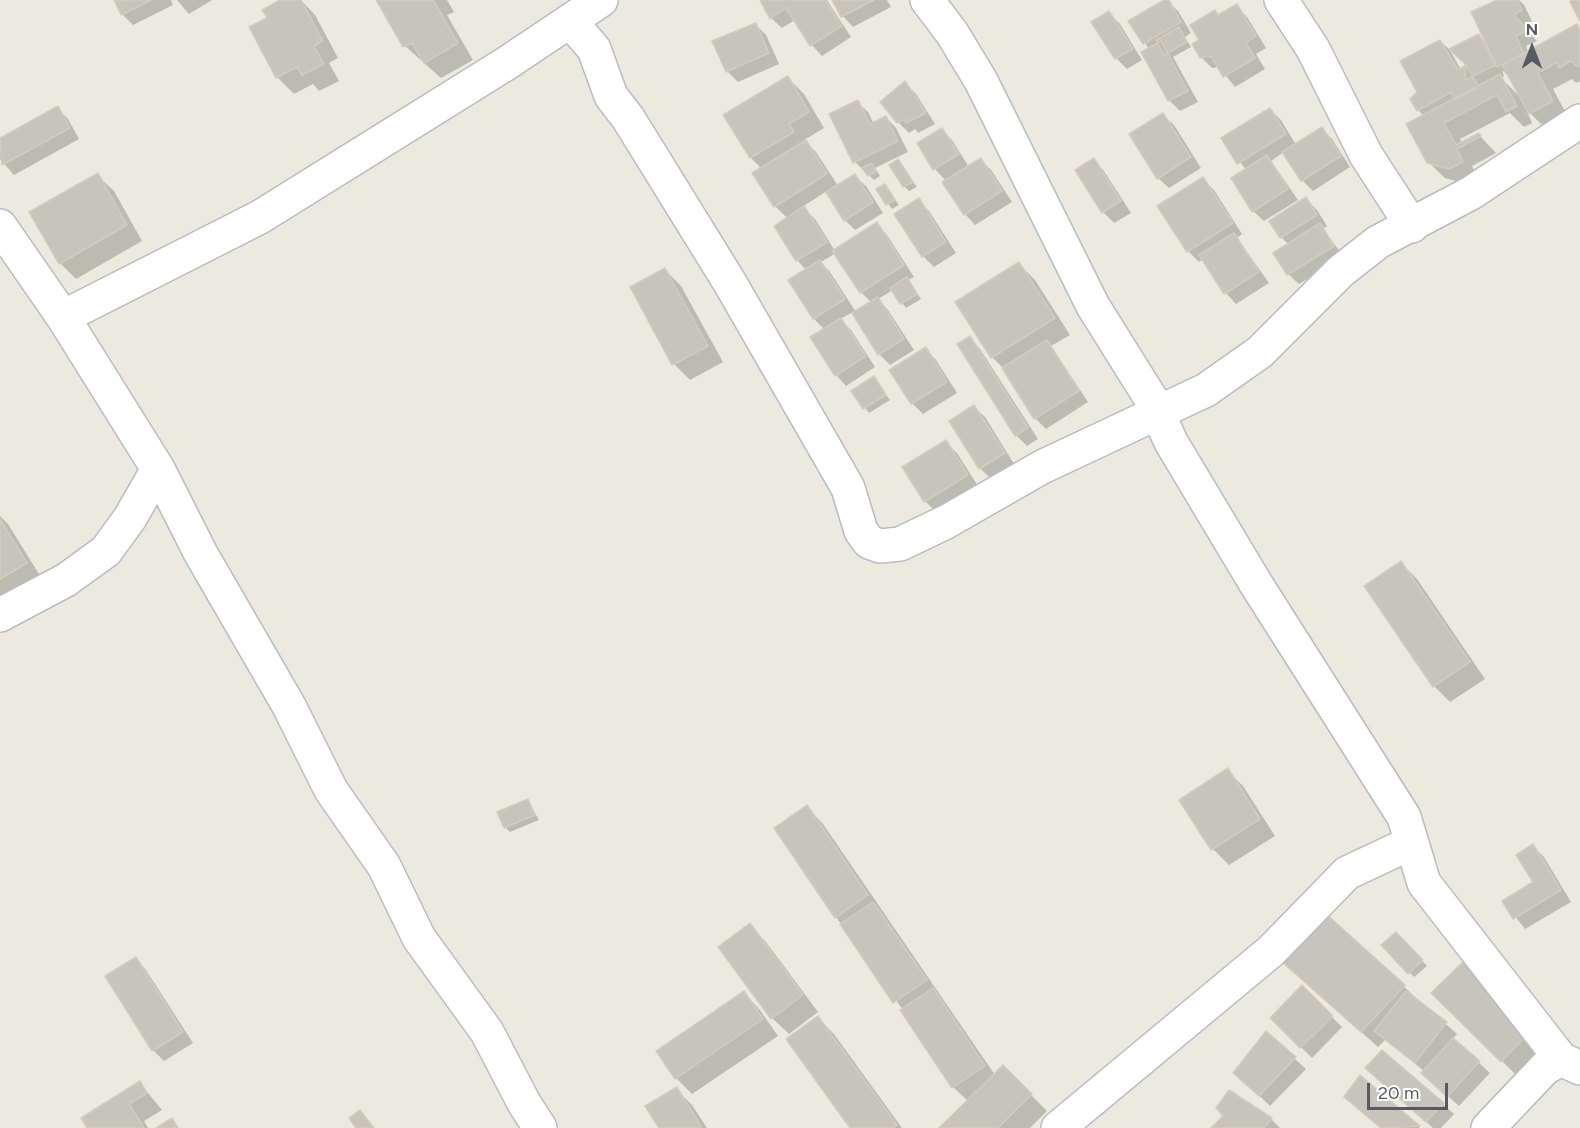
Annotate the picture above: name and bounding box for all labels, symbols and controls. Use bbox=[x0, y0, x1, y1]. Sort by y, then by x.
north arrow bbox=[1502, 18, 1562, 78]
text: N bbox=[1526, 20, 1538, 39]
scale bar bbox=[1370, 1071, 1451, 1109]
text: 20 m bbox=[1378, 1082, 1419, 1104]

